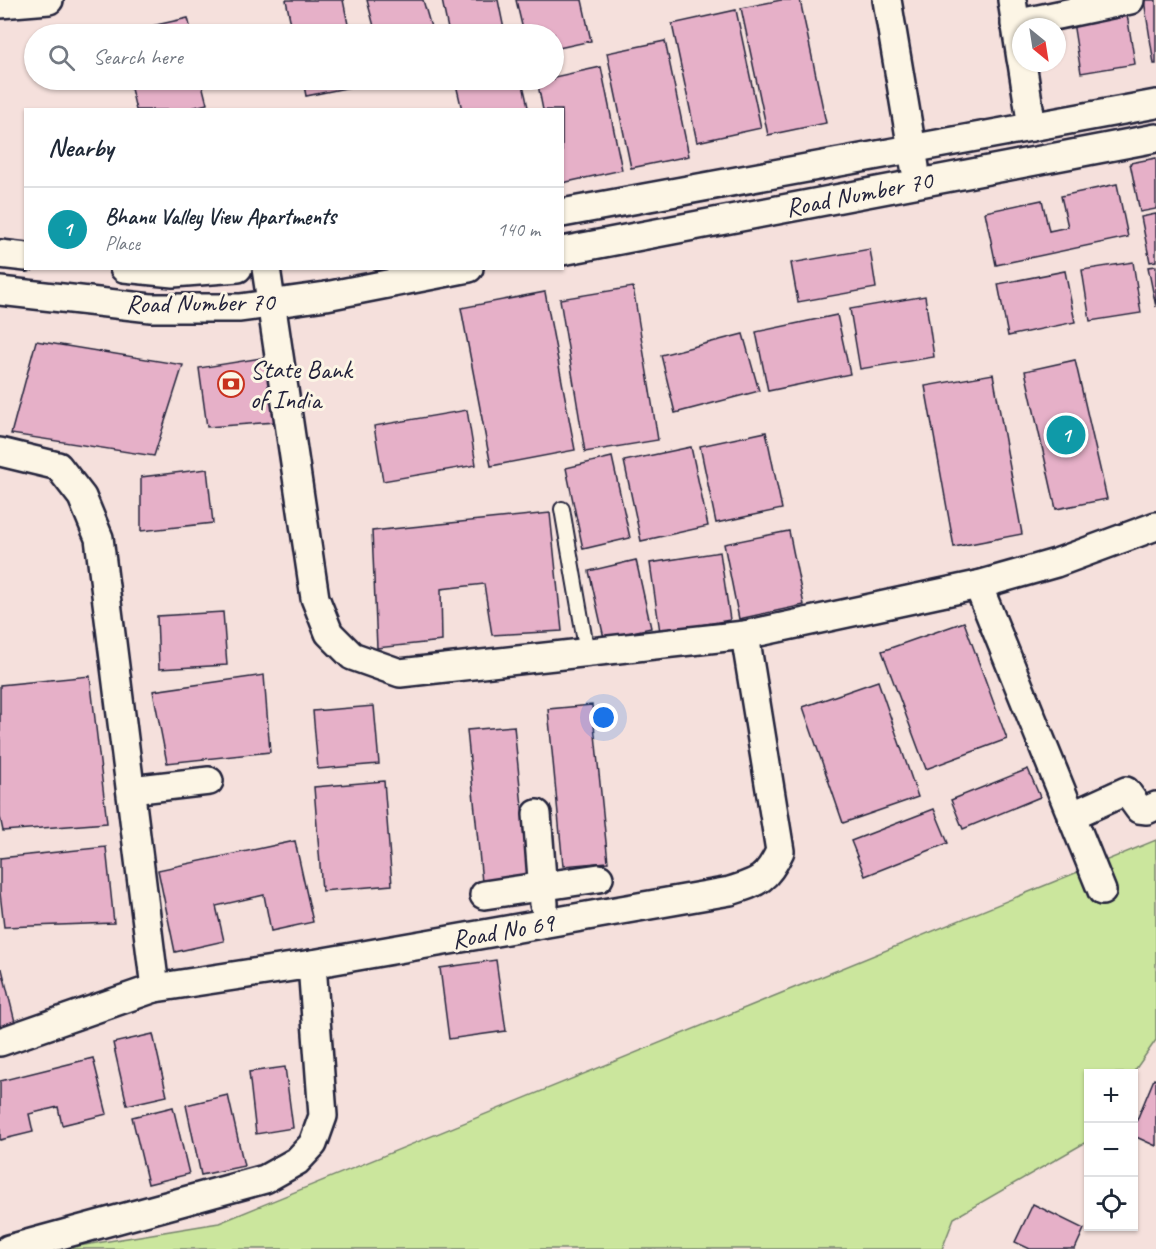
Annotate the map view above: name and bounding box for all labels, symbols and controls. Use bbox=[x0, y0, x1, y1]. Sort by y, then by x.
north arrow bbox=[1012, 18, 1066, 72]
search box bbox=[24, 24, 564, 90]
icon: search bbox=[45, 41, 78, 74]
text: Search here bbox=[93, 43, 183, 71]
text: Nearby bbox=[48, 131, 113, 164]
street label: Road Number 70 bbox=[783, 163, 937, 224]
text: Bhanu Valley View Apartments bbox=[105, 203, 336, 231]
text: 1 bbox=[63, 217, 72, 242]
text: 140 m bbox=[497, 217, 540, 242]
text: Place bbox=[105, 231, 140, 256]
street label: Road Number 70 bbox=[125, 285, 277, 321]
place label: State Bank of India bbox=[250, 353, 354, 416]
bank icon: State Bank of India bbox=[216, 369, 246, 399]
pin: 1 bbox=[1046, 412, 1086, 458]
your location bbox=[589, 703, 618, 732]
street label: Road No 69 bbox=[449, 905, 559, 956]
map controls bbox=[1084, 1069, 1138, 1231]
button: + bbox=[1084, 1069, 1138, 1123]
button: − bbox=[1084, 1123, 1138, 1177]
button: locate bbox=[1084, 1177, 1138, 1231]

